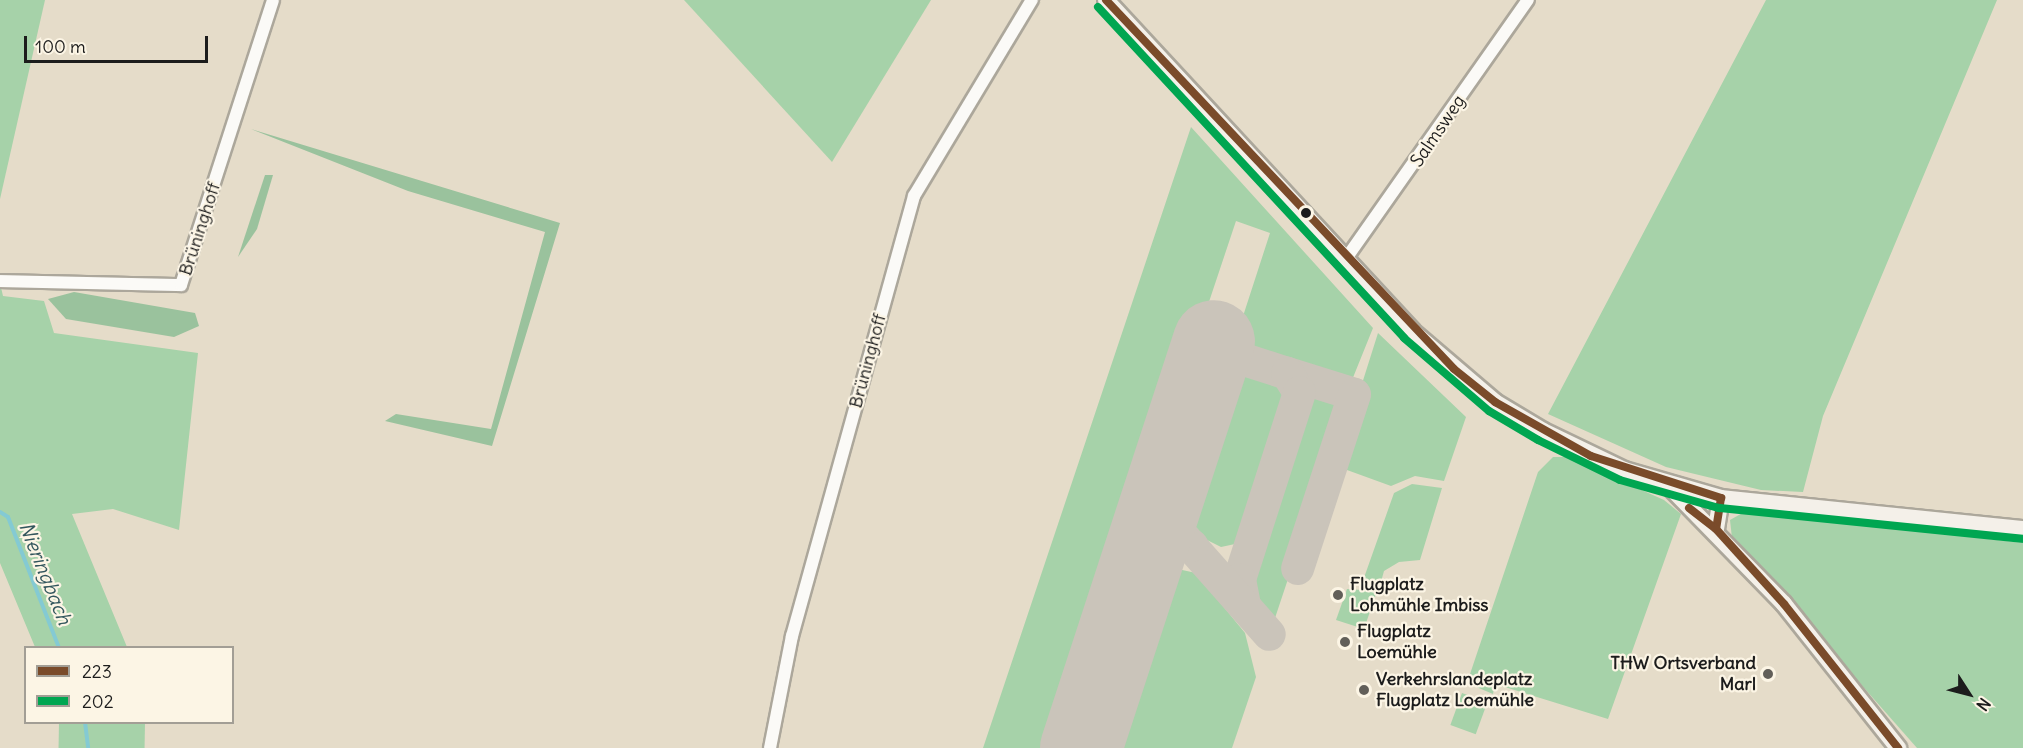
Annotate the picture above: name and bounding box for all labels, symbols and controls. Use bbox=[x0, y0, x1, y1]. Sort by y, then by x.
scale bar bbox=[27, 24, 212, 62]
text: 100 m bbox=[35, 35, 86, 58]
street label: Salmsweg bbox=[1406, 91, 1470, 171]
street label: Brüninghoff bbox=[175, 180, 225, 278]
unlabelled marker bbox=[1300, 207, 1312, 219]
street label: Brüninghoff bbox=[845, 311, 891, 411]
water label: Nieringbach bbox=[15, 518, 77, 628]
place label: Flugplatz Lohmühle Imbiss bbox=[1350, 574, 1489, 616]
marker: Flugplatz Lohmühle Imbiss bbox=[1331, 588, 1345, 602]
place label: Flugplatz Loemühle bbox=[1357, 621, 1437, 664]
marker: Flugplatz Loemühle bbox=[1338, 635, 1352, 649]
legend bbox=[24, 646, 234, 724]
place label: THW Ortsverband Marl bbox=[1610, 653, 1756, 696]
text: 223 bbox=[82, 660, 112, 683]
north arrow bbox=[1939, 664, 1999, 724]
marker: THW Ortsverband Marl bbox=[1761, 667, 1775, 681]
place label: Verkehrslandeplatz Flugplatz Loemühle bbox=[1376, 669, 1534, 712]
marker: Verkehrslandeplatz Flugplatz Loemühle bbox=[1357, 683, 1371, 697]
text: 202 bbox=[82, 690, 114, 713]
text: N bbox=[1972, 694, 1995, 715]

